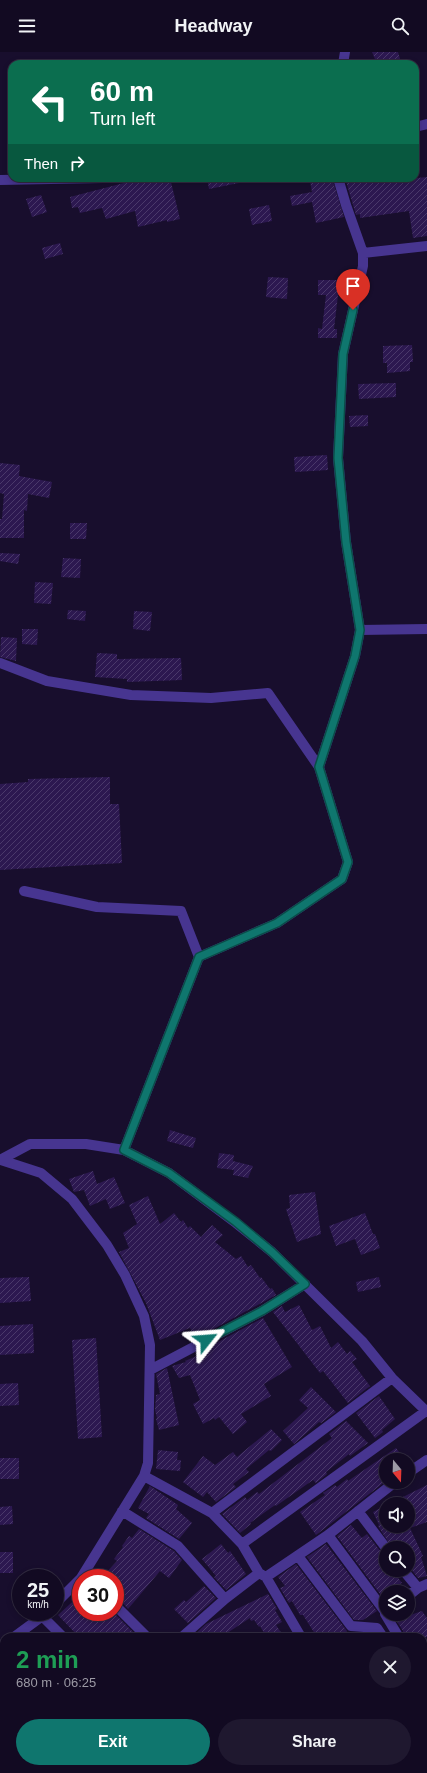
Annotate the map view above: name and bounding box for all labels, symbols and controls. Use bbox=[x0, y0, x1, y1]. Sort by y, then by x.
icon: menu bbox=[16, 15, 38, 37]
icon: search bbox=[389, 15, 411, 37]
text: Headway bbox=[174, 16, 253, 36]
icon: left bbox=[24, 76, 76, 128]
text: 60 m bbox=[90, 76, 154, 107]
text: Turn left bbox=[90, 109, 155, 129]
icon: right bbox=[66, 152, 88, 174]
text: Then bbox=[24, 155, 58, 172]
pin bbox=[336, 269, 370, 310]
icon: arrive bbox=[342, 275, 364, 297]
position arrow bbox=[185, 1319, 227, 1361]
north arrow bbox=[379, 1453, 415, 1489]
map controls bbox=[379, 1453, 415, 1621]
button: sound bbox=[379, 1497, 415, 1533]
button: search bbox=[379, 1541, 415, 1577]
speed limit sign: 30 bbox=[72, 1569, 124, 1621]
text: 25 bbox=[27, 1579, 49, 1601]
button: layers bbox=[379, 1585, 415, 1621]
text: km/h bbox=[27, 1599, 49, 1610]
text: 2 min bbox=[16, 1646, 79, 1673]
button: close bbox=[369, 1646, 411, 1688]
text: 680 m · 06:25 bbox=[16, 1675, 96, 1690]
button: Exit bbox=[16, 1719, 210, 1765]
button: Share bbox=[218, 1719, 411, 1765]

